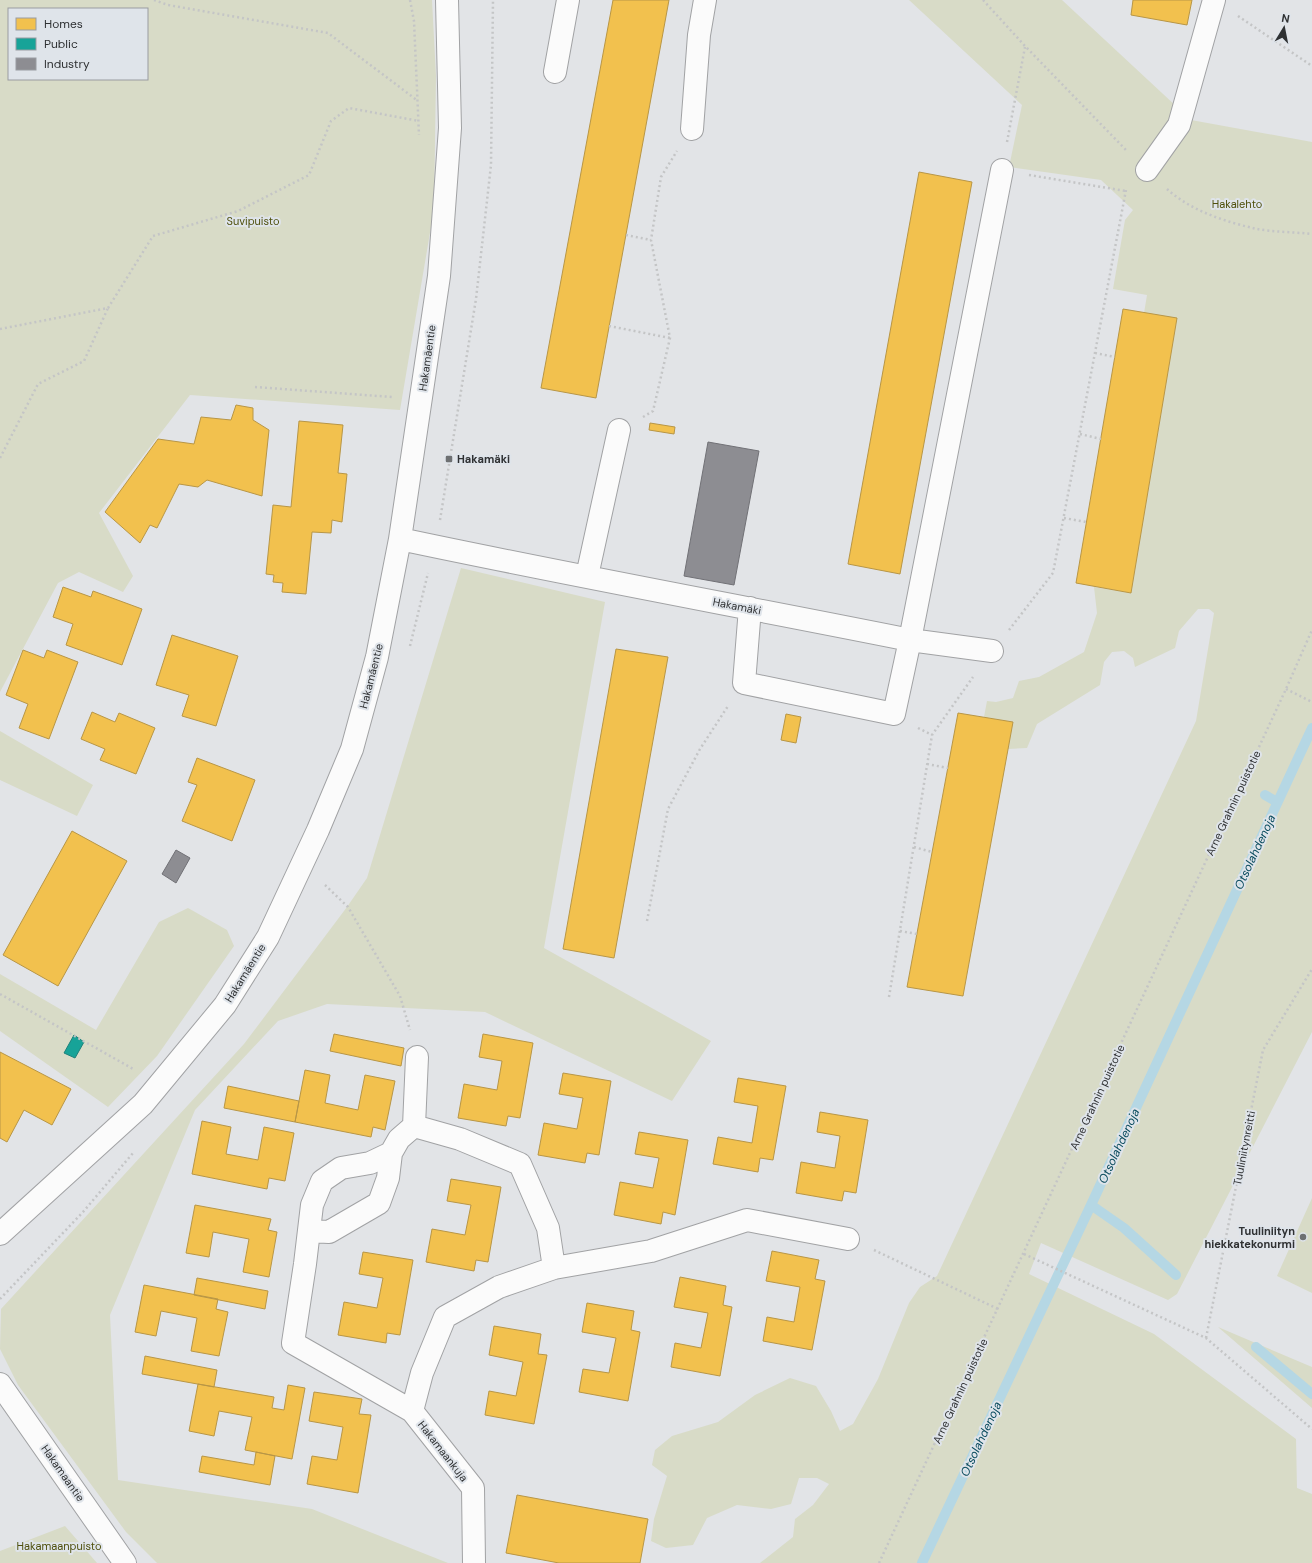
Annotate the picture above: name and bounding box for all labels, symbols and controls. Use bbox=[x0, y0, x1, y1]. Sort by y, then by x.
legend bbox=[8, 8, 148, 80]
north arrow bbox=[1264, 8, 1304, 48]
text: N bbox=[1281, 11, 1291, 26]
text: Homes bbox=[44, 16, 83, 32]
text: Public bbox=[44, 36, 78, 52]
text: Industry bbox=[44, 56, 90, 72]
park label: Hakalehto bbox=[1212, 197, 1262, 211]
park label: Suvipuisto bbox=[227, 214, 279, 228]
street label: Hakamäentie bbox=[415, 324, 439, 392]
place label: Hakamäki bbox=[457, 452, 510, 466]
marker: Hakamäki bbox=[444, 454, 454, 464]
street label: Hakamäki bbox=[712, 594, 762, 618]
street label: Hakamäentie bbox=[356, 642, 386, 710]
street label: Arne Grahnin puistotie bbox=[1202, 748, 1264, 858]
water label: Otsolahdenoja bbox=[1231, 811, 1280, 892]
street label: Hakamäentie bbox=[221, 941, 269, 1005]
street label: Arne Grahnin puistotie bbox=[1066, 1042, 1128, 1152]
water label: Otsolahdenoja bbox=[1095, 1105, 1144, 1186]
street label: Tuuliniitynreitti bbox=[1230, 1110, 1258, 1186]
place label: Tuuliniityn hiekkatekonurmi bbox=[1204, 1224, 1295, 1251]
marker: Tuuliniityn hiekkatekonurmi bbox=[1298, 1232, 1308, 1242]
street label: Arne Grahnin puistotie bbox=[929, 1336, 991, 1446]
water label: Otsolahdenoja bbox=[957, 1398, 1006, 1479]
street label: Hakamaankuja bbox=[415, 1418, 471, 1484]
street label: Hakamaantie bbox=[38, 1442, 88, 1504]
park label: Hakamaanpuisto bbox=[17, 1539, 101, 1553]

